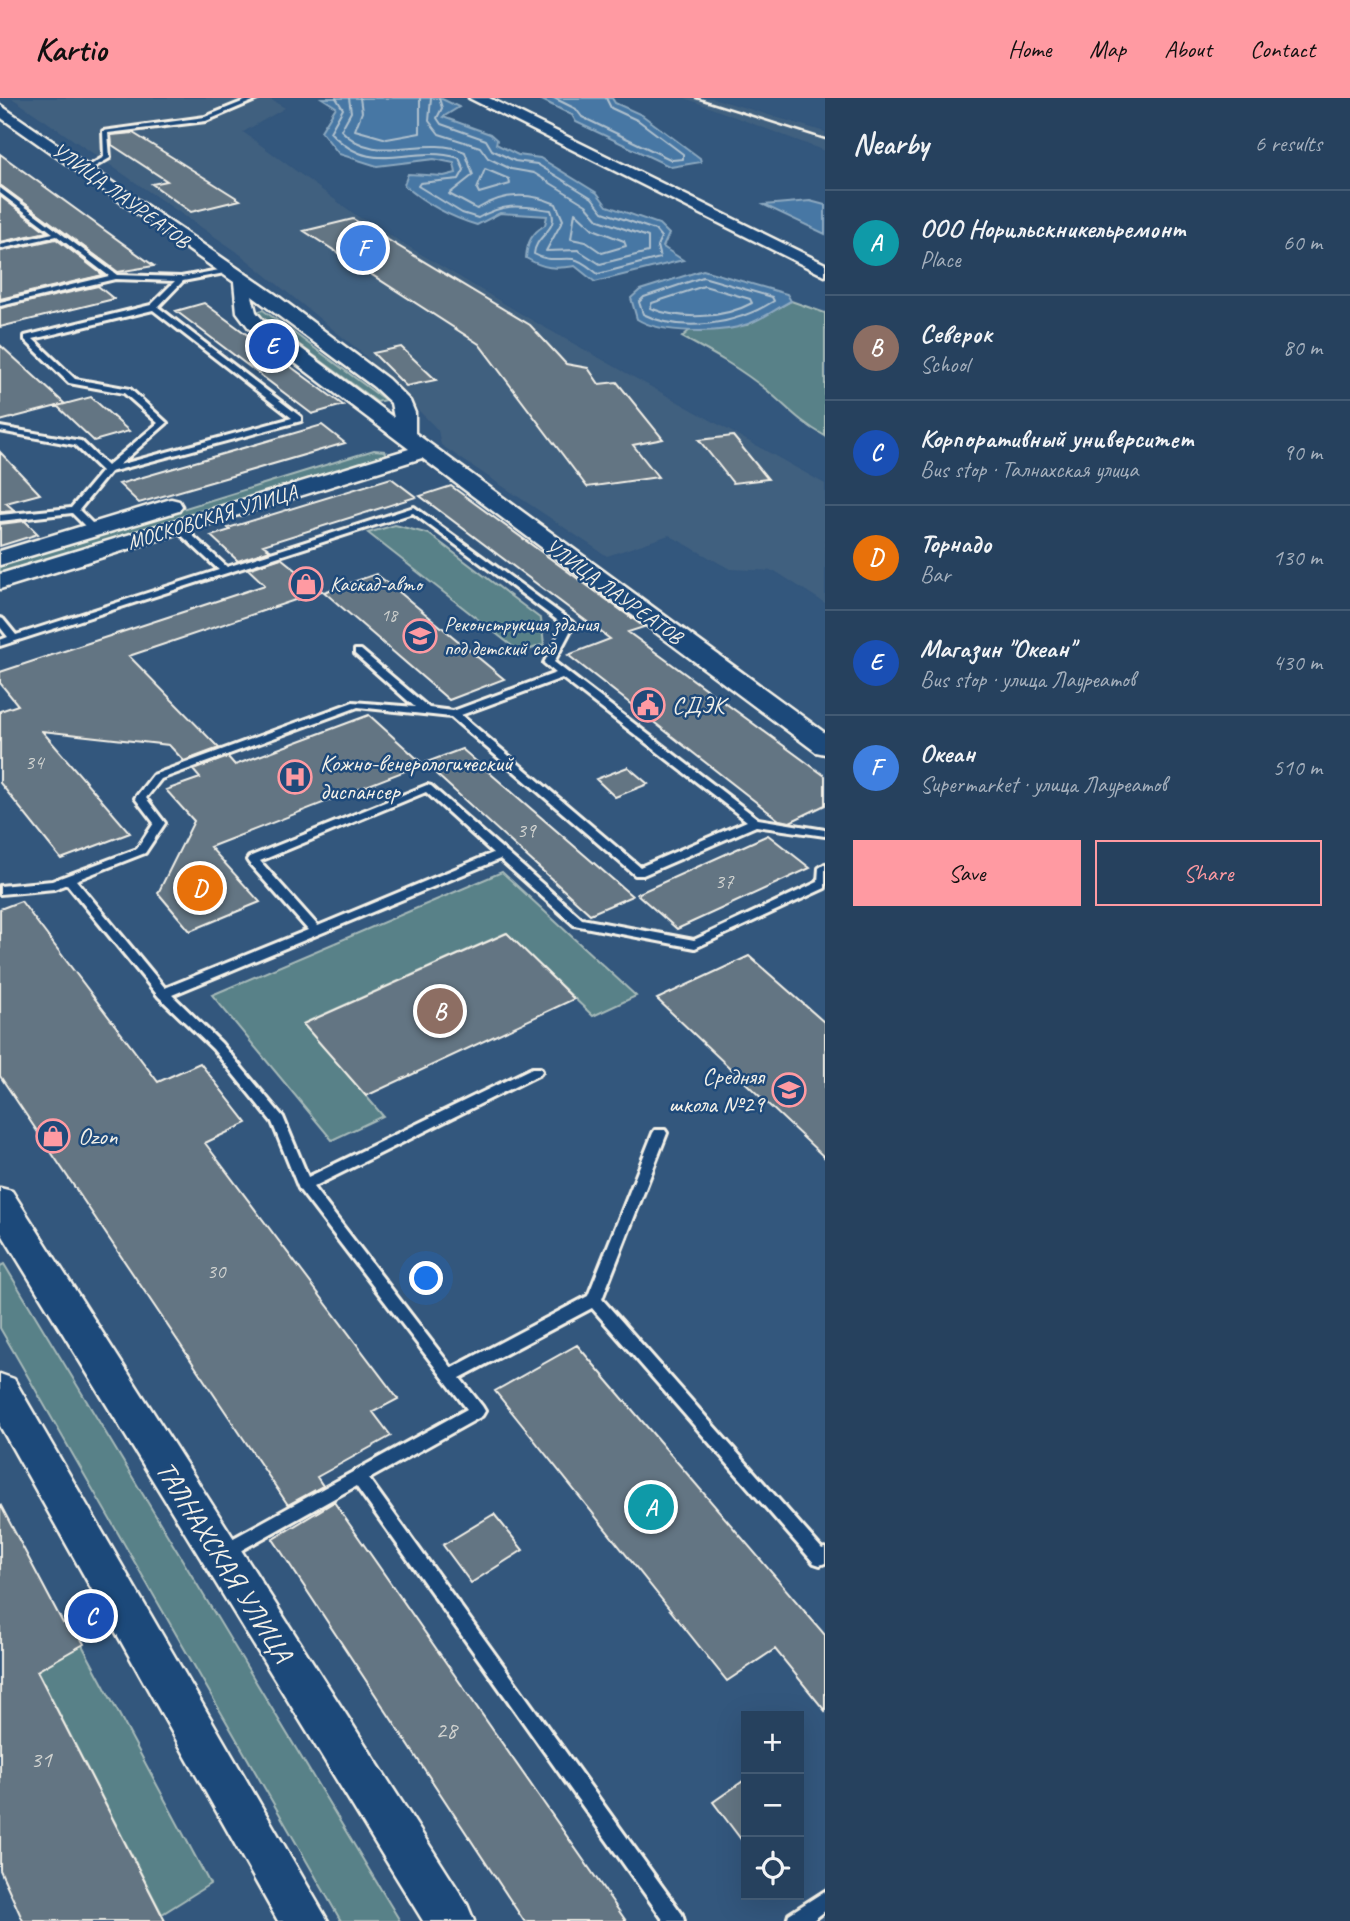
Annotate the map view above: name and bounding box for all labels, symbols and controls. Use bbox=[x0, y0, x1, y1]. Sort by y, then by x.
text: Kartio bbox=[35, 28, 106, 70]
text: Home bbox=[1008, 34, 1051, 64]
text: Map bbox=[1089, 34, 1126, 64]
text: About bbox=[1164, 34, 1212, 64]
text: Contact bbox=[1250, 34, 1315, 64]
text: Nearby bbox=[853, 125, 929, 163]
text: 6 results bbox=[1255, 129, 1322, 158]
street label: УЛИЦА ЛАУРЕАТОВ bbox=[47, 137, 197, 255]
text: ООО Норильскникельремонт bbox=[920, 212, 1185, 245]
pin: F bbox=[340, 222, 386, 274]
text: A bbox=[870, 228, 882, 257]
text: 60 m bbox=[1283, 228, 1322, 257]
text: Place bbox=[920, 245, 960, 274]
text: Северок bbox=[920, 317, 992, 350]
pin: E bbox=[249, 320, 295, 372]
text: B bbox=[870, 333, 882, 362]
text: 80 m bbox=[1283, 333, 1322, 362]
text: School bbox=[920, 350, 969, 379]
text: Корпоративный университет bbox=[920, 422, 1194, 455]
text: C bbox=[871, 438, 881, 467]
text: 90 m bbox=[1283, 438, 1322, 467]
text: Bus stop · Талнахская улица bbox=[920, 455, 1138, 484]
street label: МОСКОВСКАЯ УЛИЦА bbox=[124, 478, 301, 555]
text: Торнадо bbox=[920, 527, 991, 560]
street label: УЛИЦА ЛАУРЕАТОВ bbox=[540, 533, 690, 651]
text: D bbox=[869, 543, 883, 572]
text: 130 m bbox=[1273, 543, 1322, 572]
text: Bar bbox=[920, 560, 950, 589]
shop icon: Каскад-авто bbox=[287, 565, 325, 603]
place label: Каскад-авто bbox=[330, 571, 424, 597]
house number: 18 bbox=[381, 604, 399, 626]
place label: Реконструкция здания под детский сад bbox=[444, 611, 599, 661]
school or university icon: Реконструкция здания под детский сад bbox=[401, 617, 439, 655]
text: Магазин "Океан" bbox=[920, 632, 1075, 665]
text: E bbox=[870, 648, 882, 677]
text: 430 m bbox=[1273, 648, 1322, 677]
text: Bus stop · улица Лауреатов bbox=[920, 665, 1135, 694]
public building icon: СДЭК bbox=[629, 686, 667, 724]
place label: СДЭК bbox=[672, 690, 730, 720]
text: Океан bbox=[920, 737, 975, 770]
place label: Кожно-венерологический диспансер bbox=[320, 748, 515, 806]
house number: 34 bbox=[25, 749, 46, 775]
text: F bbox=[871, 753, 881, 782]
text: 510 m bbox=[1273, 753, 1322, 782]
hospital icon: Кожно-венерологический диспансер bbox=[276, 758, 314, 796]
text: Supermarket · улица Лауреатов bbox=[920, 770, 1167, 799]
house number: 39 bbox=[517, 817, 537, 843]
button: Save bbox=[853, 840, 1081, 906]
button: Share bbox=[1095, 840, 1322, 906]
pin: D bbox=[177, 862, 223, 914]
house number: 37 bbox=[715, 868, 735, 894]
pin: B bbox=[417, 985, 463, 1037]
place label: Средняя школа №29 bbox=[669, 1061, 766, 1119]
school or university icon: Средняя школа №29 bbox=[770, 1071, 808, 1109]
shop icon: Ozon bbox=[34, 1117, 72, 1155]
place label: Ozon bbox=[78, 1121, 118, 1151]
house number: 30 bbox=[207, 1258, 227, 1284]
your location bbox=[409, 1261, 443, 1295]
street label: ТАЛНАХСКАЯ УЛИЦА bbox=[149, 1454, 302, 1670]
pin: A bbox=[628, 1481, 674, 1533]
pin: C bbox=[68, 1590, 114, 1642]
map controls bbox=[741, 1711, 804, 1900]
button: + bbox=[741, 1711, 804, 1774]
house number: 28 bbox=[435, 1715, 459, 1745]
house number: 31 bbox=[30, 1744, 53, 1774]
button: − bbox=[741, 1774, 804, 1837]
button: locate bbox=[741, 1837, 804, 1900]

